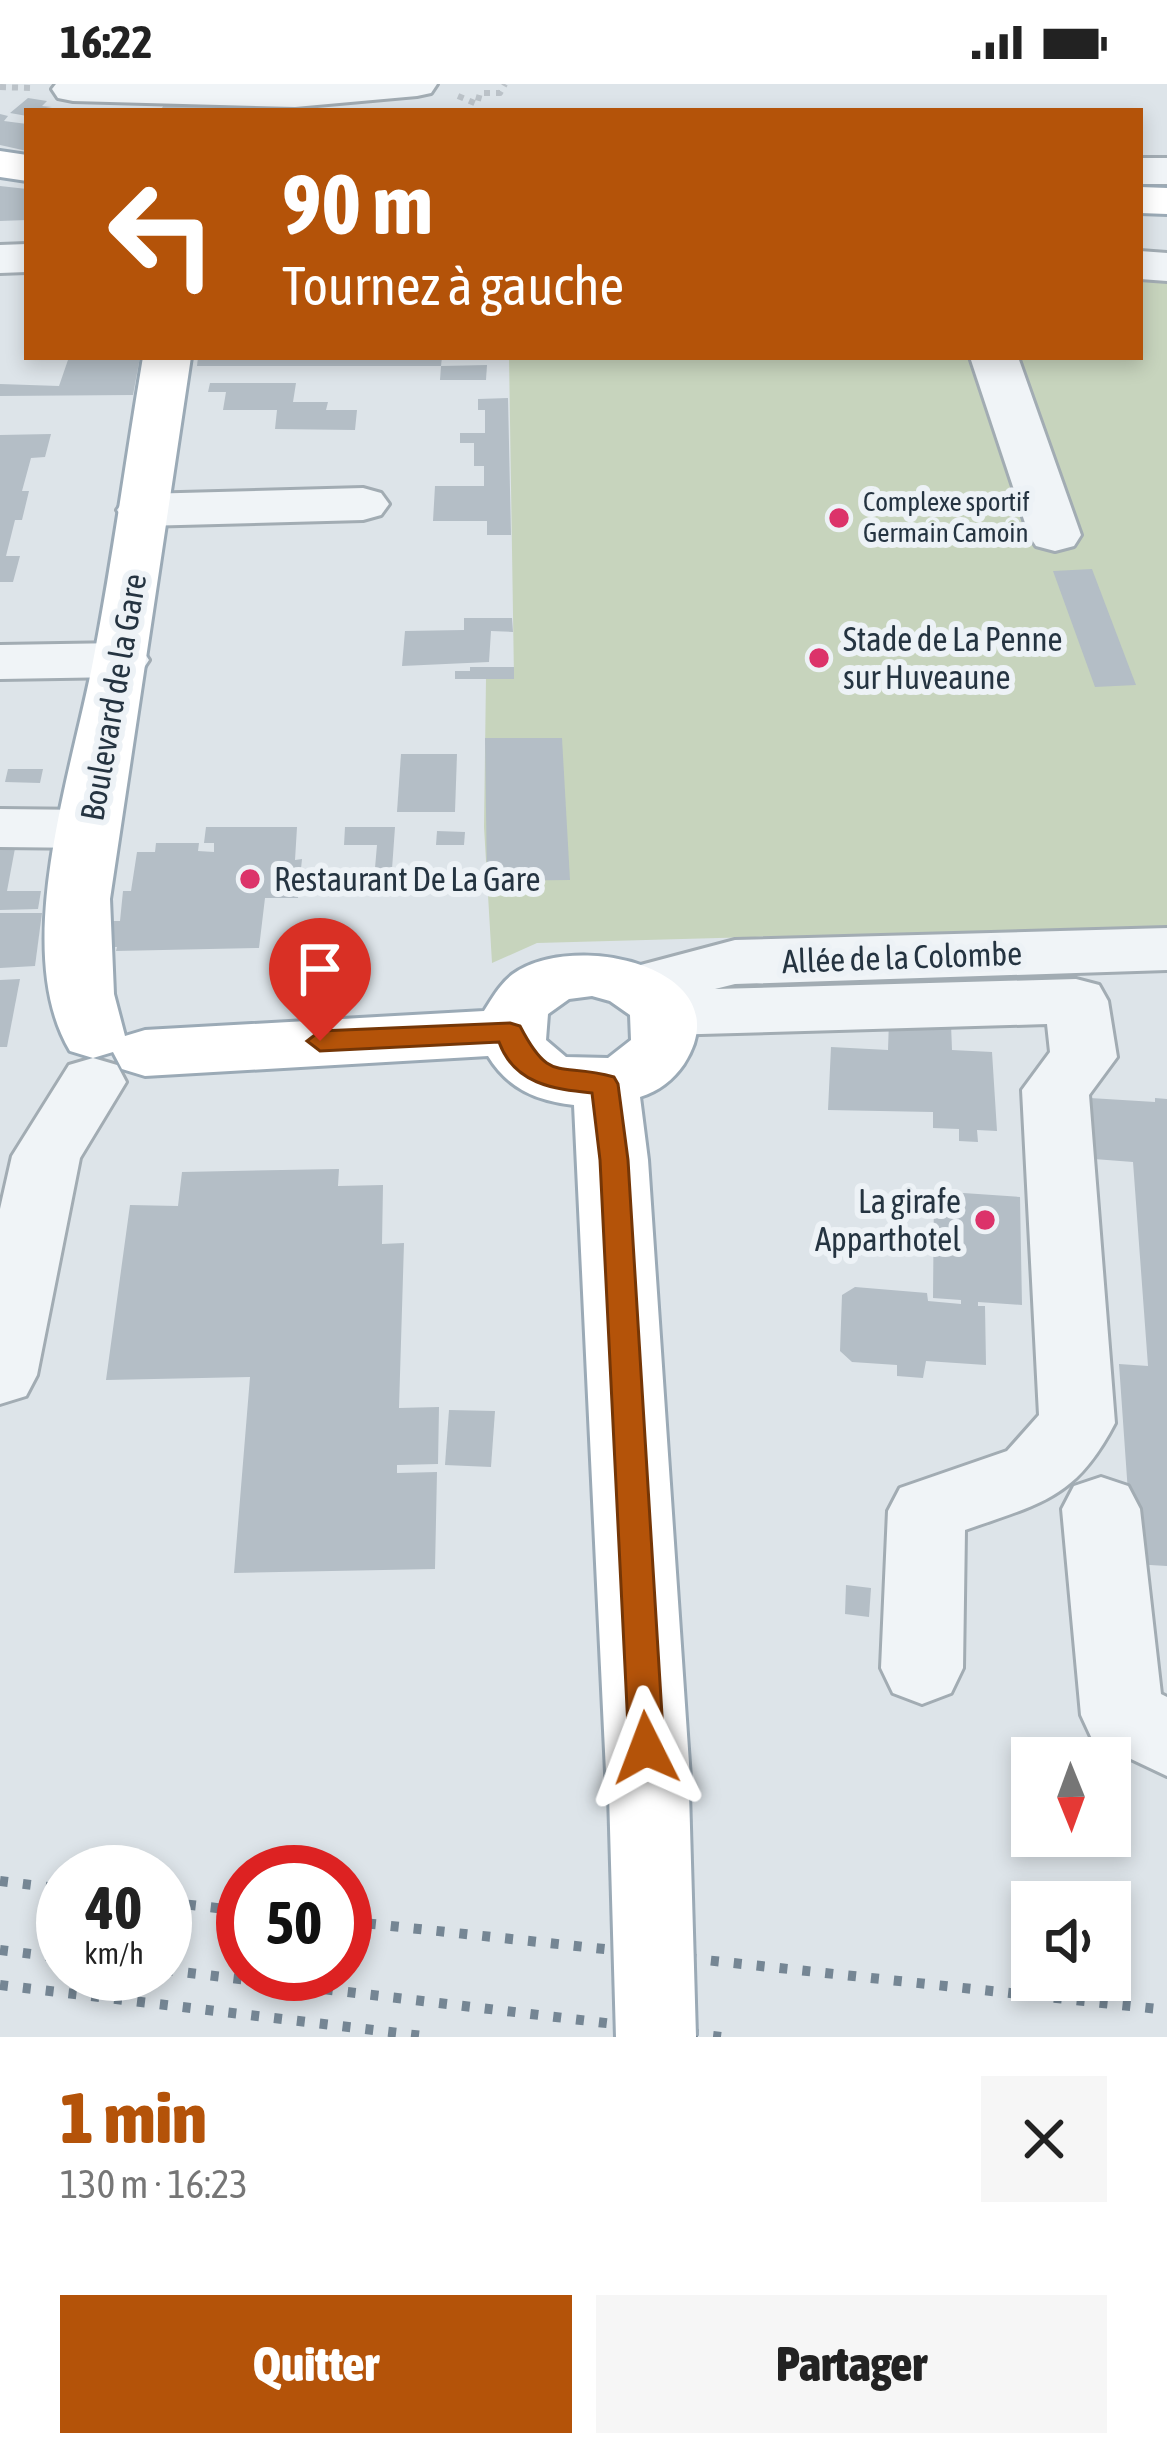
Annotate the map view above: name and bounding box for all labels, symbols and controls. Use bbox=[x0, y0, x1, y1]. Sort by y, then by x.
text: 16:22 bbox=[60, 16, 153, 68]
icon: left bbox=[84, 156, 240, 312]
text: 90 m bbox=[282, 156, 433, 252]
text: Tournez à gauche bbox=[282, 255, 624, 316]
place label: Complexe sportif Germain Camoin bbox=[863, 486, 1030, 548]
marker: Complexe sportif Germain Camoin bbox=[826, 505, 852, 531]
street label: Boulevard de la Gare bbox=[73, 571, 153, 823]
place label: Stade de La Penne sur Huveaune bbox=[843, 620, 1062, 696]
marker: Stade de La Penne sur Huveaune bbox=[806, 645, 832, 671]
place label: Restaurant De La Gare bbox=[274, 860, 541, 898]
marker: Restaurant De La Gare bbox=[237, 866, 263, 892]
pin bbox=[269, 918, 371, 1041]
street label: Allée de la Colombe bbox=[781, 934, 1023, 980]
icon: arrive bbox=[287, 936, 353, 1002]
place label: La girafe Apparthotel bbox=[815, 1182, 961, 1258]
marker: La girafe Apparthotel bbox=[972, 1207, 998, 1233]
position arrow bbox=[583, 1685, 709, 1811]
north arrow bbox=[1011, 1737, 1131, 1857]
map controls bbox=[1011, 1737, 1131, 2001]
speed limit sign: 50 bbox=[216, 1845, 372, 2001]
text: 40 bbox=[86, 1873, 142, 1942]
button: sound bbox=[1011, 1881, 1131, 2001]
text: km/h bbox=[84, 1936, 144, 1970]
text: 1 min bbox=[60, 2076, 207, 2158]
button: close bbox=[981, 2076, 1107, 2202]
text: 130 m · 16:23 bbox=[60, 2162, 248, 2206]
button: Quitter bbox=[60, 2295, 572, 2433]
button: Partager bbox=[596, 2295, 1107, 2433]

